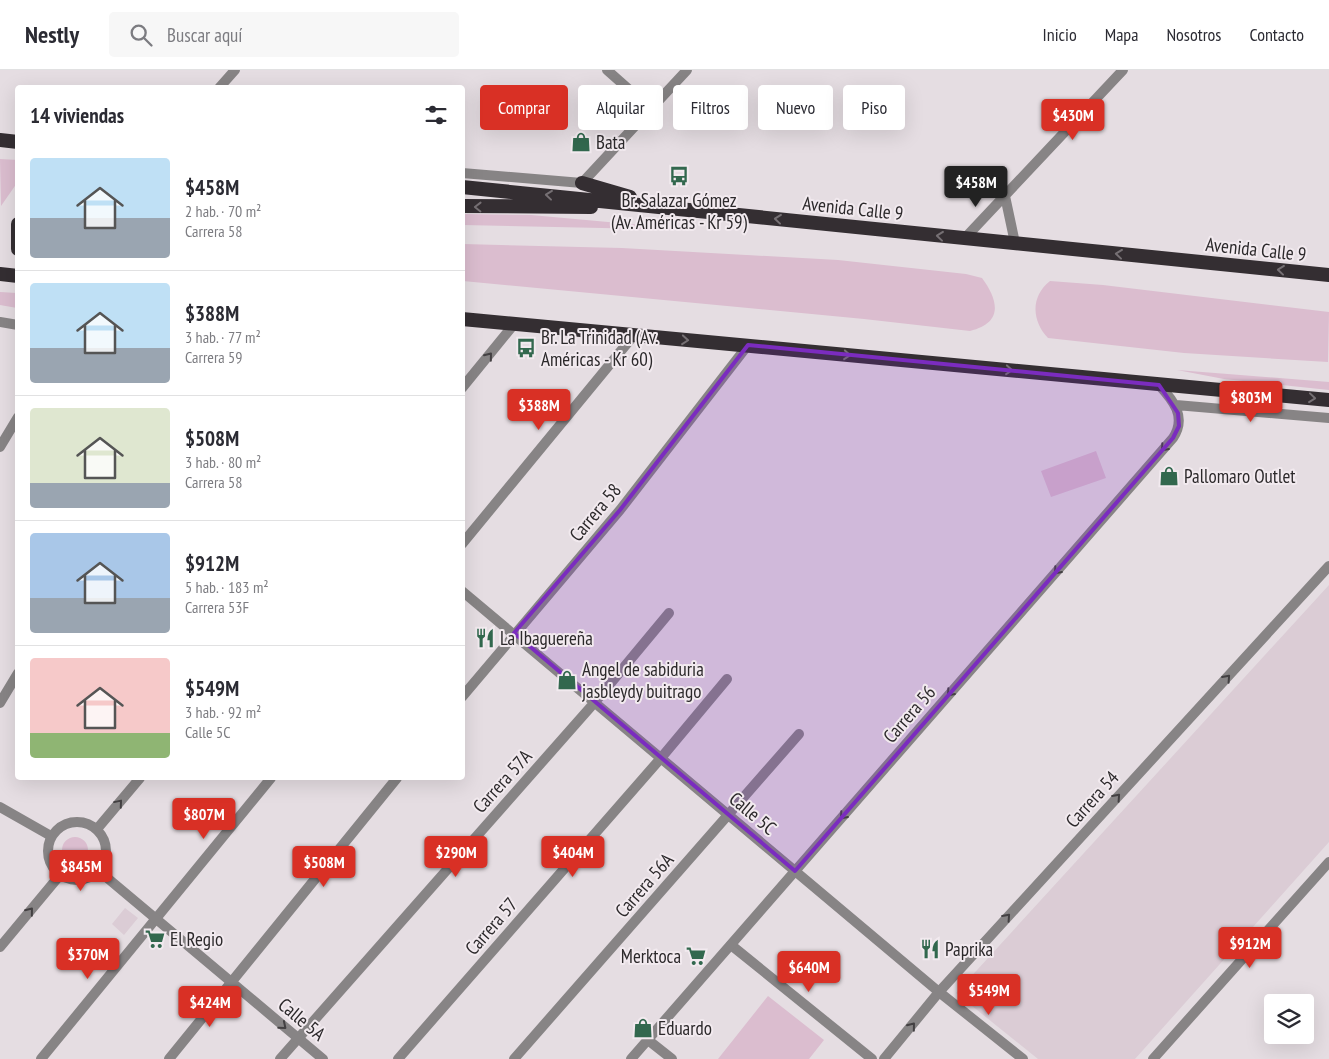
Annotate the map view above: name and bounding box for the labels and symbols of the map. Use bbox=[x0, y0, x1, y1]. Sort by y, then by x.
pin: $430M bbox=[1038, 98, 1108, 141]
place label: Bata bbox=[596, 130, 625, 154]
shop icon: Bata bbox=[570, 131, 592, 153]
bus stop icon: Br. Salazar Gómez (Av. Américas - Kr 59) bbox=[668, 165, 690, 187]
pin: $458M bbox=[941, 166, 1011, 208]
place label: Br. Salazar Gómez (Av. Américas - Kr 59) bbox=[611, 188, 748, 234]
one-way arrow bbox=[544, 190, 552, 201]
street label: Avenida Calle 9 bbox=[801, 191, 905, 225]
one-way arrow bbox=[474, 202, 482, 212]
one-way arrow bbox=[774, 214, 782, 225]
one-way arrow bbox=[935, 230, 943, 241]
street label: Avenida Calle 9 bbox=[1204, 232, 1308, 266]
one-way arrow bbox=[1115, 249, 1123, 260]
one-way arrow bbox=[1276, 265, 1284, 276]
place label: Br. La Trinidad (Av. Américas - Kr 60) bbox=[541, 325, 658, 371]
one-way arrow bbox=[682, 334, 690, 345]
bus stop icon: Br. La Trinidad (Av. Américas - Kr 60) bbox=[515, 337, 537, 359]
one-way arrow bbox=[843, 349, 851, 360]
one-way arrow bbox=[483, 352, 492, 361]
one-way arrow bbox=[1005, 364, 1013, 375]
pin: $803M bbox=[1216, 380, 1286, 423]
pin: $388M bbox=[504, 388, 574, 431]
one-way arrow bbox=[1309, 393, 1317, 404]
one-way arrow bbox=[1161, 443, 1170, 452]
place label: Pallomaro Outlet bbox=[1184, 464, 1296, 488]
shop icon: Pallomaro Outlet bbox=[1158, 465, 1180, 487]
street label: Carrera 58 bbox=[564, 478, 626, 546]
one-way arrow bbox=[1054, 565, 1063, 574]
place label: La Ibaguereña bbox=[500, 626, 593, 650]
restaurant icon: La Ibaguereña bbox=[474, 627, 496, 649]
place label: Angel de sabiduria jasbleydy buitrago bbox=[582, 657, 704, 703]
shop icon: Angel de sabiduria jasbleydy buitrago bbox=[556, 669, 578, 691]
one-way arrow bbox=[1221, 674, 1230, 683]
street label: Carrera 56 bbox=[878, 680, 940, 748]
one-way arrow bbox=[947, 688, 956, 697]
street label: Carrera 57A bbox=[467, 744, 537, 818]
street label: Carrera 54 bbox=[1060, 765, 1124, 832]
street label: Calle 5C bbox=[725, 786, 782, 840]
one-way arrow bbox=[1111, 794, 1120, 803]
pin: $807M bbox=[169, 798, 239, 840]
one-way arrow bbox=[113, 800, 122, 809]
one-way arrow bbox=[840, 810, 849, 819]
pin: $290M bbox=[421, 836, 491, 878]
pin: $404M bbox=[538, 836, 608, 878]
pin: $508M bbox=[289, 846, 359, 888]
street label: Carrera 56A bbox=[610, 848, 678, 922]
pin: $845M bbox=[46, 850, 116, 892]
street label: Carrera 57 bbox=[460, 892, 522, 960]
one-way arrow bbox=[24, 908, 32, 917]
one-way arrow bbox=[1001, 914, 1010, 923]
pin: $912M bbox=[1215, 926, 1285, 969]
place label: El Regio bbox=[170, 927, 223, 951]
supermarket icon: El Regio bbox=[144, 928, 166, 950]
place label: Paprika bbox=[945, 937, 993, 961]
pin: $370M bbox=[53, 938, 123, 980]
restaurant icon: Paprika bbox=[919, 938, 941, 960]
place label: Merktoca bbox=[621, 944, 681, 968]
supermarket icon: Merktoca bbox=[685, 945, 707, 967]
pin: $640M bbox=[774, 950, 844, 993]
pin: $549M bbox=[954, 974, 1024, 1016]
pin: $424M bbox=[175, 986, 245, 1028]
street label: Calle 5A bbox=[273, 992, 331, 1046]
place label: Eduardo bbox=[658, 1016, 712, 1040]
shop icon: Eduardo bbox=[632, 1017, 654, 1039]
one-way arrow bbox=[278, 1020, 287, 1029]
one-way arrow bbox=[906, 1022, 915, 1031]

